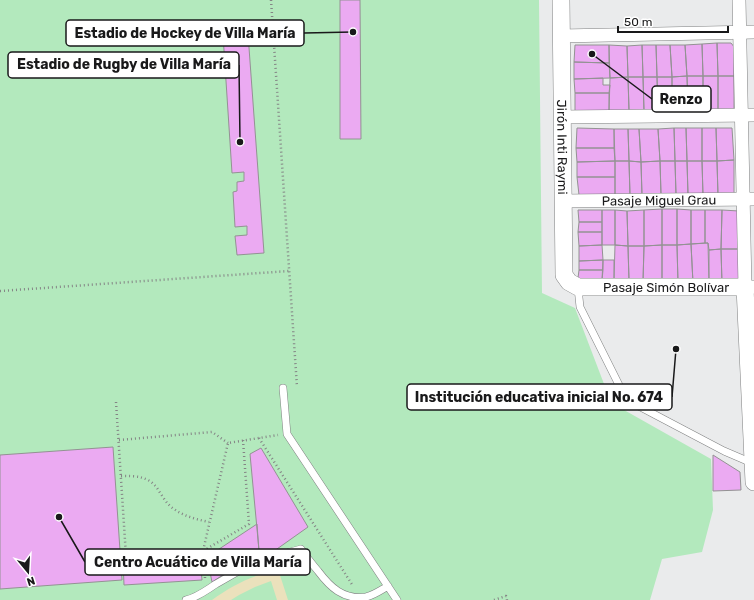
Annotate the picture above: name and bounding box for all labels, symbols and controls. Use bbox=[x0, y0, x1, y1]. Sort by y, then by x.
scale bar bbox=[618, 8, 728, 34]
text: 50 m bbox=[624, 15, 652, 29]
callout: Estadio de Hockey de Villa María bbox=[66, 20, 304, 46]
text: Estadio de Hockey de Villa María bbox=[74, 25, 296, 42]
callout: Estadio de Rugby de Villa María bbox=[8, 52, 239, 78]
text: Estadio de Rugby de Villa María bbox=[17, 56, 231, 73]
callout: Renzo bbox=[652, 86, 711, 112]
text: Renzo bbox=[659, 91, 703, 108]
street label: Jirón Inti Raymi bbox=[555, 99, 571, 195]
street label: Pasaje Miguel Grau bbox=[602, 192, 716, 209]
street label: Pasaje Simón Bolívar bbox=[603, 280, 729, 295]
callout: Institución educativa inicial No. 674 bbox=[407, 384, 672, 410]
text: Institución educativa inicial No. 674 bbox=[415, 389, 664, 406]
callout: Centro Acuático de Villa María bbox=[85, 549, 310, 575]
north arrow bbox=[8, 552, 48, 592]
text: Centro Acuático de Villa María bbox=[94, 554, 302, 571]
text: N bbox=[25, 574, 37, 588]

